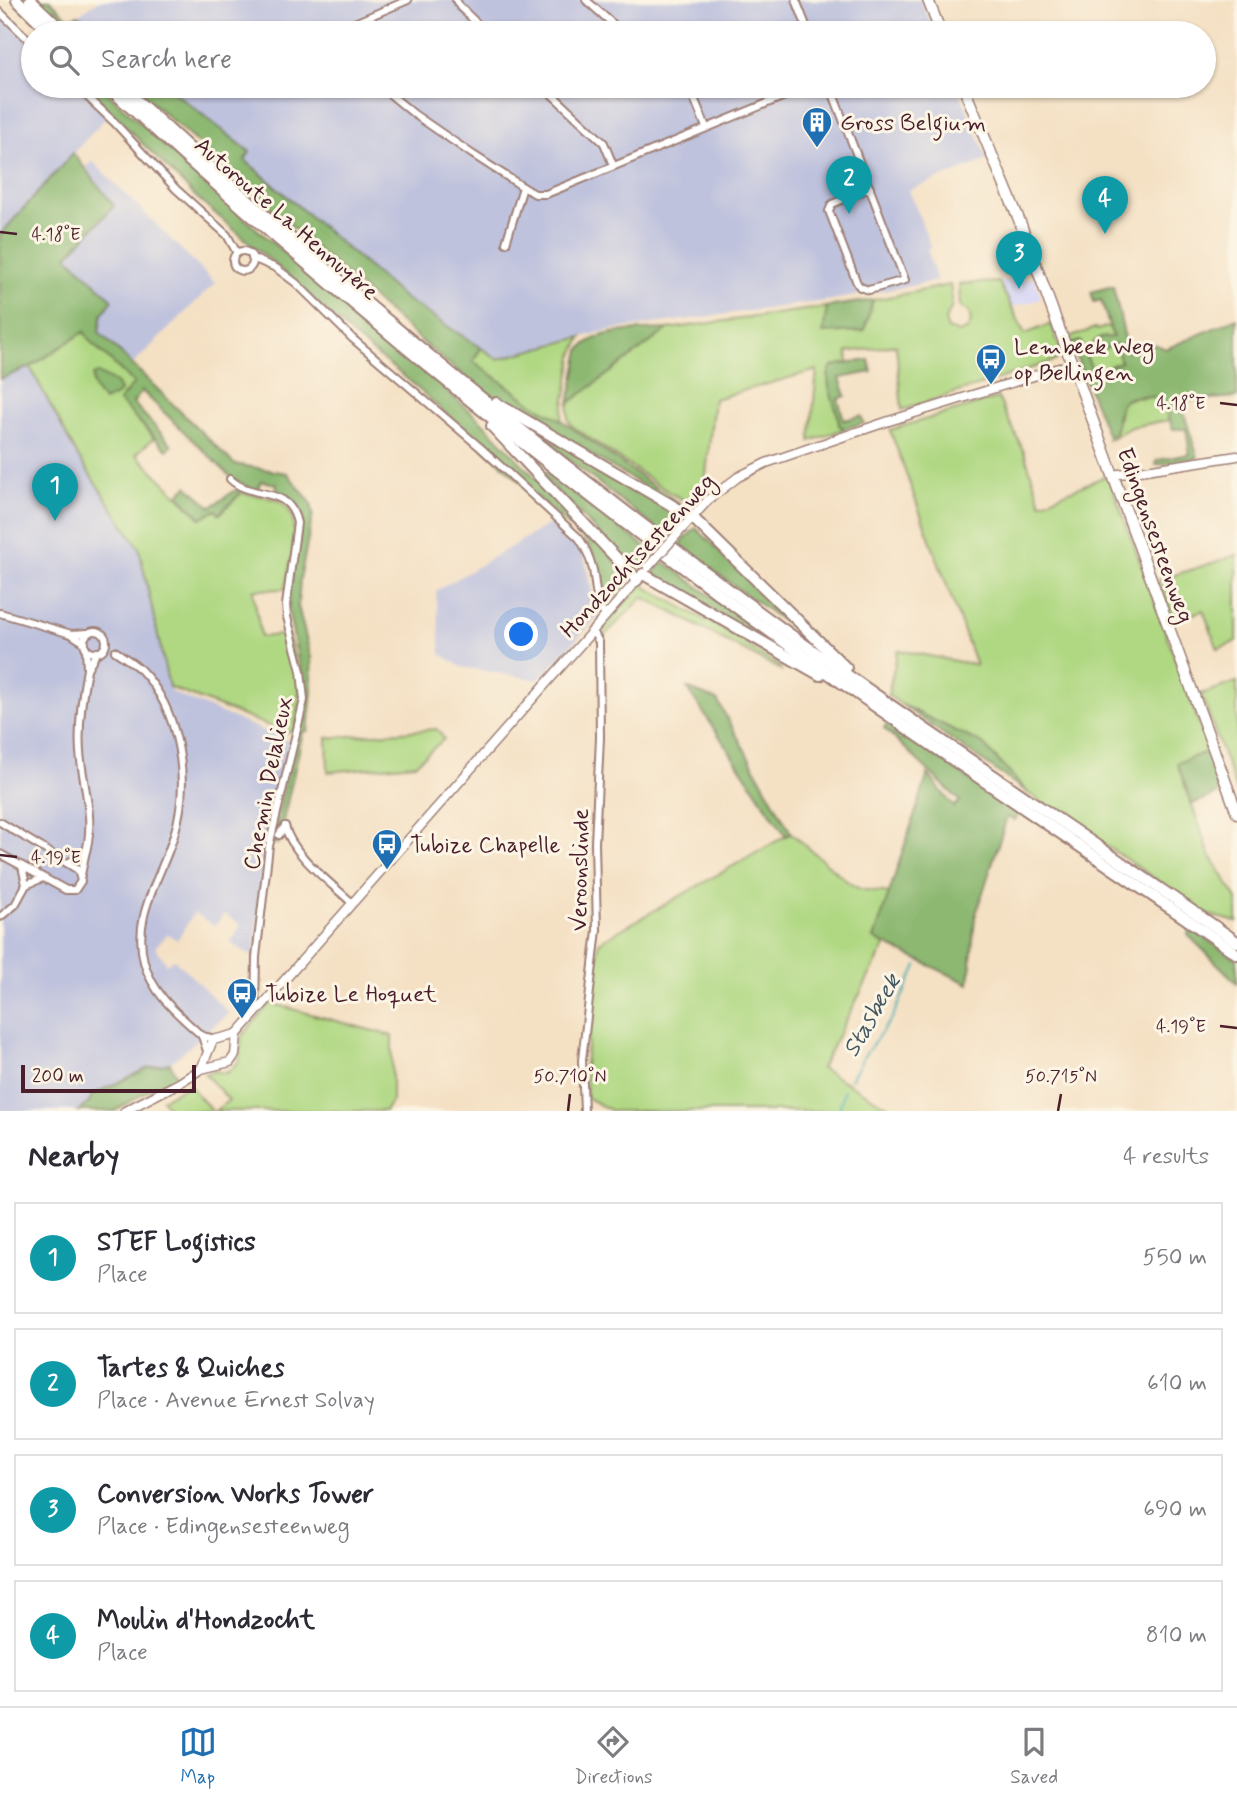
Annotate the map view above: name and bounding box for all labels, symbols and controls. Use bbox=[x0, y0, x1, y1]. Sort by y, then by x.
search box bbox=[21, 21, 1216, 98]
icon: search bbox=[45, 41, 83, 79]
text: Search here bbox=[101, 43, 232, 77]
building icon: Gross Belgium bbox=[800, 105, 834, 149]
place label: Gross Belgium bbox=[840, 109, 986, 141]
street label: Autoroute La Hennuyère bbox=[187, 131, 384, 308]
pin: 2 bbox=[826, 156, 872, 214]
pin: 4 bbox=[1082, 176, 1128, 234]
text: 4.18°E bbox=[31, 223, 81, 247]
pin: 3 bbox=[996, 231, 1042, 289]
place label: Lembeek Weg op Bellingen bbox=[1014, 333, 1154, 391]
bus stop icon: Lembeek Weg op Bellingen bbox=[974, 342, 1008, 386]
text: 4.18°E bbox=[1156, 392, 1206, 416]
street label: Edingensesteenweg bbox=[1107, 444, 1200, 628]
pin: 1 bbox=[32, 463, 78, 521]
street label: Hondzochtsesteenweg bbox=[554, 468, 724, 646]
your location bbox=[504, 617, 538, 651]
street label: Chemin Delalieux bbox=[237, 694, 301, 873]
street label: Veroonslinde bbox=[565, 808, 597, 932]
bus stop icon: Tubize Chapelle bbox=[370, 827, 404, 871]
place label: Tubize Chapelle bbox=[410, 831, 560, 861]
text: 4.19°E bbox=[31, 846, 81, 870]
water label: Stasbeek bbox=[836, 967, 909, 1063]
bus stop icon: Tubize Le Hoquet bbox=[225, 976, 259, 1020]
place label: Tubize Le Hoquet bbox=[265, 980, 437, 1010]
text: 4.19°E bbox=[1156, 1015, 1206, 1039]
scale bar bbox=[21, 1062, 196, 1094]
text: 200 m bbox=[32, 1064, 84, 1089]
text: 50.710°N bbox=[534, 1065, 606, 1089]
text: 50.715°N bbox=[1025, 1065, 1097, 1089]
text: Nearby bbox=[28, 1137, 119, 1176]
text: 4 results bbox=[1123, 1142, 1209, 1172]
text: STEF Logistics bbox=[97, 1226, 256, 1260]
text: 1 bbox=[48, 1243, 58, 1273]
text: 550 m bbox=[1143, 1243, 1207, 1273]
text: Place bbox=[97, 1260, 148, 1290]
text: Tartes & Quiches bbox=[97, 1352, 284, 1386]
text: 2 bbox=[47, 1369, 59, 1399]
text: 610 m bbox=[1147, 1369, 1207, 1399]
text: Place · Avenue Ernest Solvay bbox=[97, 1386, 375, 1416]
text: Conversion Works Tower bbox=[97, 1478, 374, 1512]
text: 3 bbox=[48, 1495, 58, 1525]
text: 690 m bbox=[1143, 1495, 1207, 1525]
text: Place · Edingensesteenweg bbox=[97, 1512, 350, 1542]
text: Moulin d'Hondzocht bbox=[97, 1604, 315, 1638]
text: 4 bbox=[46, 1621, 60, 1651]
text: 810 m bbox=[1146, 1621, 1207, 1651]
text: Place bbox=[97, 1638, 148, 1668]
tab: Map bbox=[179, 1723, 217, 1790]
tab: Directions bbox=[574, 1723, 653, 1790]
tab: Saved bbox=[1010, 1723, 1058, 1790]

